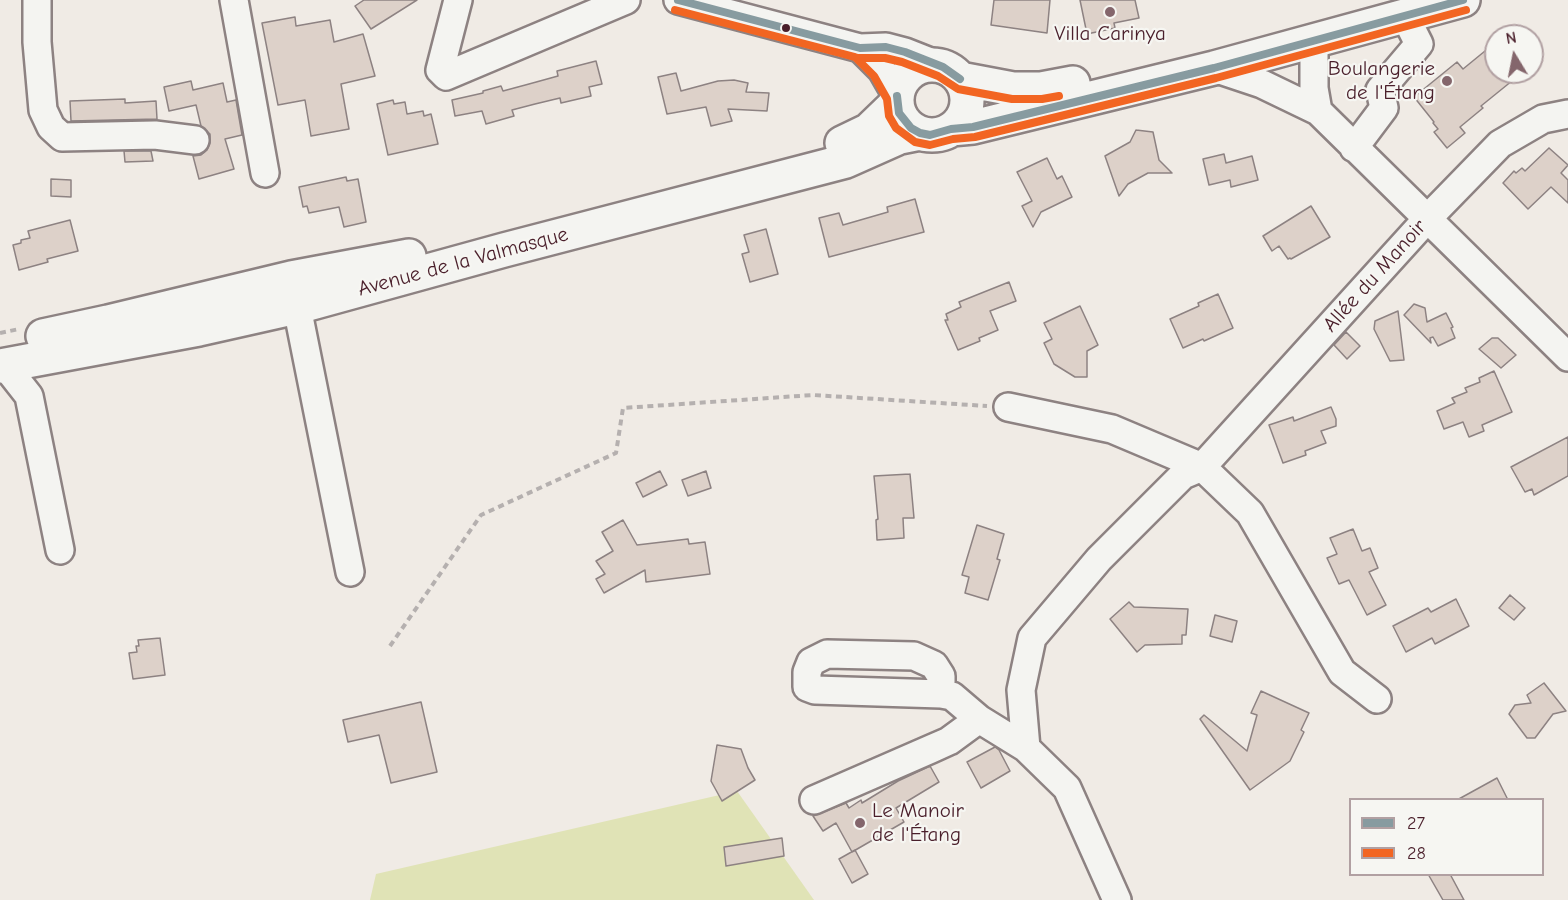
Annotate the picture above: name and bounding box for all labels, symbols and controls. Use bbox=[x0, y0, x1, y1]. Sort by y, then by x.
marker: Villa Carinya bbox=[1103, 5, 1117, 19]
place label: Villa Carinya bbox=[1054, 21, 1166, 47]
unlabelled marker bbox=[780, 22, 792, 34]
north arrow bbox=[1484, 24, 1544, 84]
text: N bbox=[1505, 28, 1518, 48]
place label: Boulangerie de l'Étang bbox=[1328, 56, 1435, 106]
marker: Boulangerie de l'Étang bbox=[1440, 74, 1454, 88]
street label: Allée du Manoir bbox=[1318, 215, 1432, 337]
street label: Avenue de la Valmasque bbox=[355, 222, 571, 302]
place label: Le Manoir de l'Étang bbox=[872, 798, 964, 848]
legend bbox=[1349, 798, 1544, 876]
text: 27 bbox=[1407, 813, 1425, 834]
marker: Le Manoir de l'Étang bbox=[853, 816, 867, 830]
text: 28 bbox=[1407, 843, 1426, 864]

